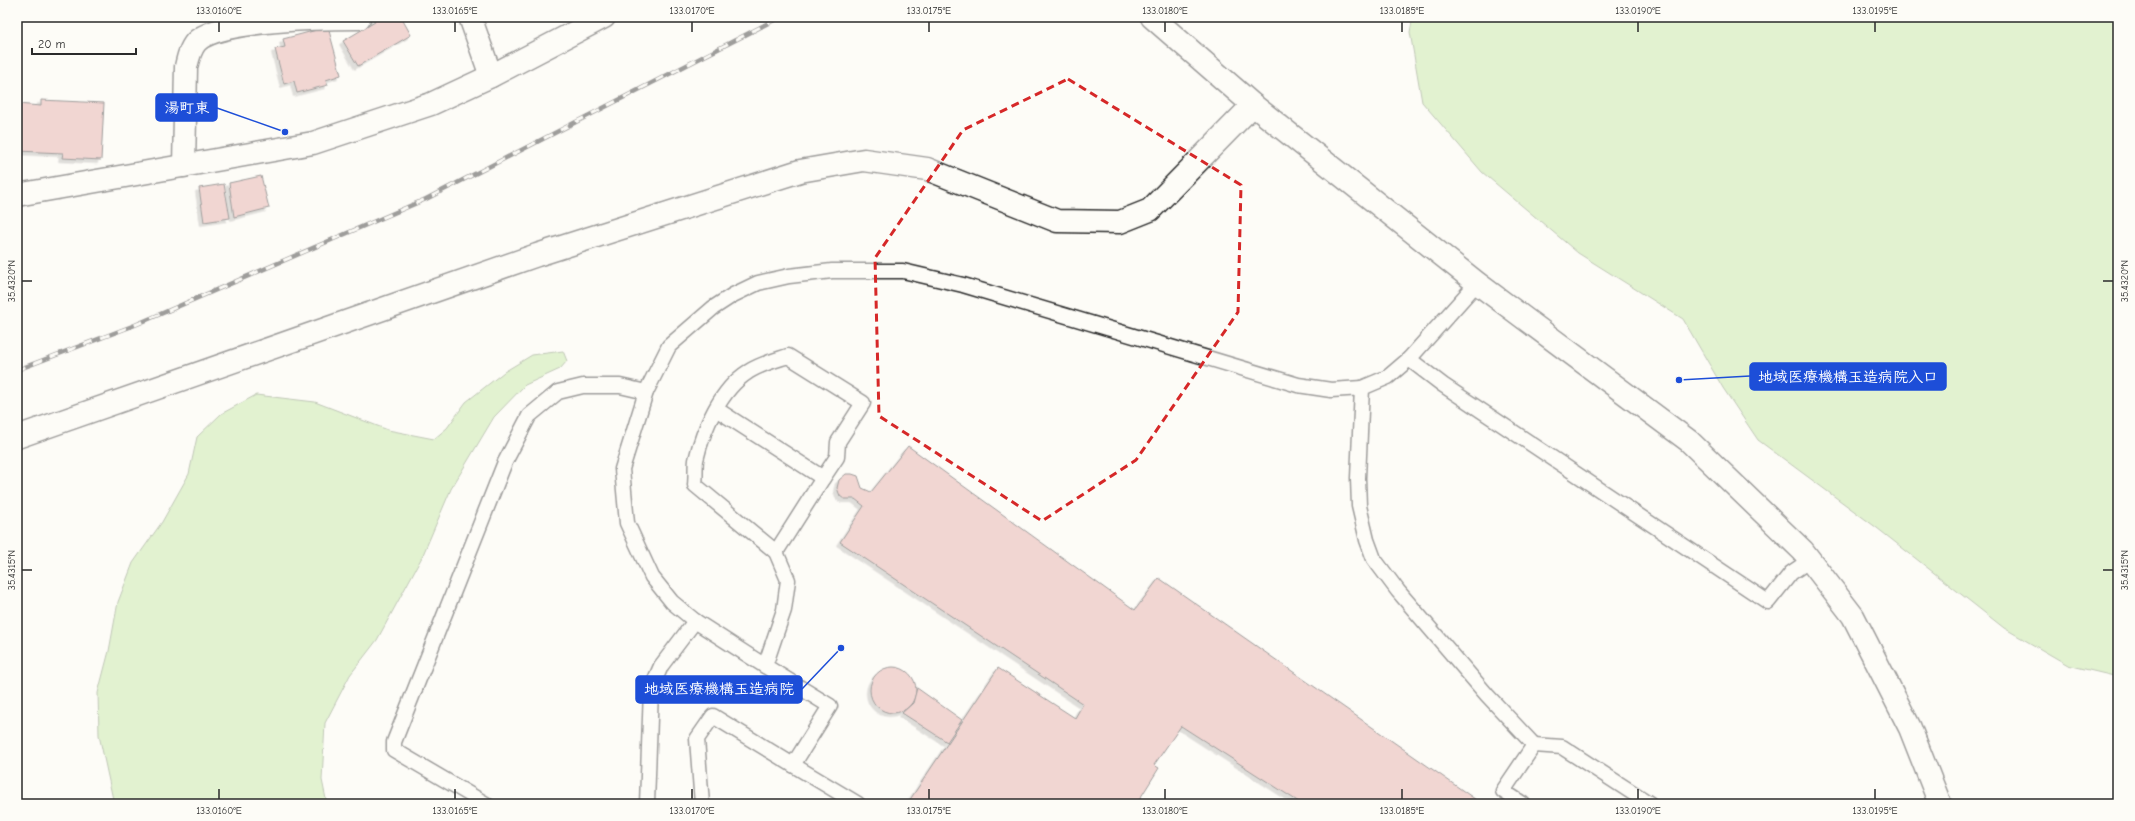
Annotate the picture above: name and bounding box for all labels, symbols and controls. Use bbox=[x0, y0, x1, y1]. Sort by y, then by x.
text: 133.0160°E bbox=[196, 5, 242, 17]
text: 133.0165°E bbox=[433, 5, 478, 17]
text: 133.0170°E bbox=[670, 5, 714, 17]
text: 133.0175°E bbox=[907, 5, 951, 17]
text: 133.0180°E bbox=[1142, 5, 1188, 17]
text: 133.0185°E bbox=[1380, 5, 1424, 17]
text: 133.0190°E bbox=[1615, 5, 1661, 17]
text: 133.0195°E bbox=[1853, 5, 1897, 17]
scale bar bbox=[32, 30, 136, 56]
text: 20 m bbox=[38, 37, 66, 51]
callout: 湯町東 bbox=[156, 94, 217, 121]
text: 湯町東 bbox=[164, 99, 210, 117]
text: 35.4320°N bbox=[6, 260, 18, 302]
text: 35.4320°N bbox=[2119, 260, 2131, 302]
callout: 地域医療機構玉造病院入口 bbox=[1750, 363, 1946, 390]
text: 地域医療機構玉造病院入口 bbox=[1758, 368, 1938, 386]
text: 35.4315°N bbox=[6, 550, 18, 590]
text: 35.4315°N bbox=[2119, 550, 2131, 590]
callout: 地域医療機構玉造病院 bbox=[636, 676, 802, 703]
text: 地域医療機構玉造病院 bbox=[644, 680, 794, 698]
text: 133.0160°E bbox=[196, 805, 242, 817]
text: 133.0165°E bbox=[433, 805, 478, 817]
text: 133.0170°E bbox=[670, 805, 714, 817]
text: 133.0175°E bbox=[907, 805, 951, 817]
text: 133.0180°E bbox=[1142, 805, 1188, 817]
text: 133.0185°E bbox=[1380, 805, 1424, 817]
text: 133.0190°E bbox=[1615, 805, 1661, 817]
text: 133.0195°E bbox=[1853, 805, 1897, 817]

